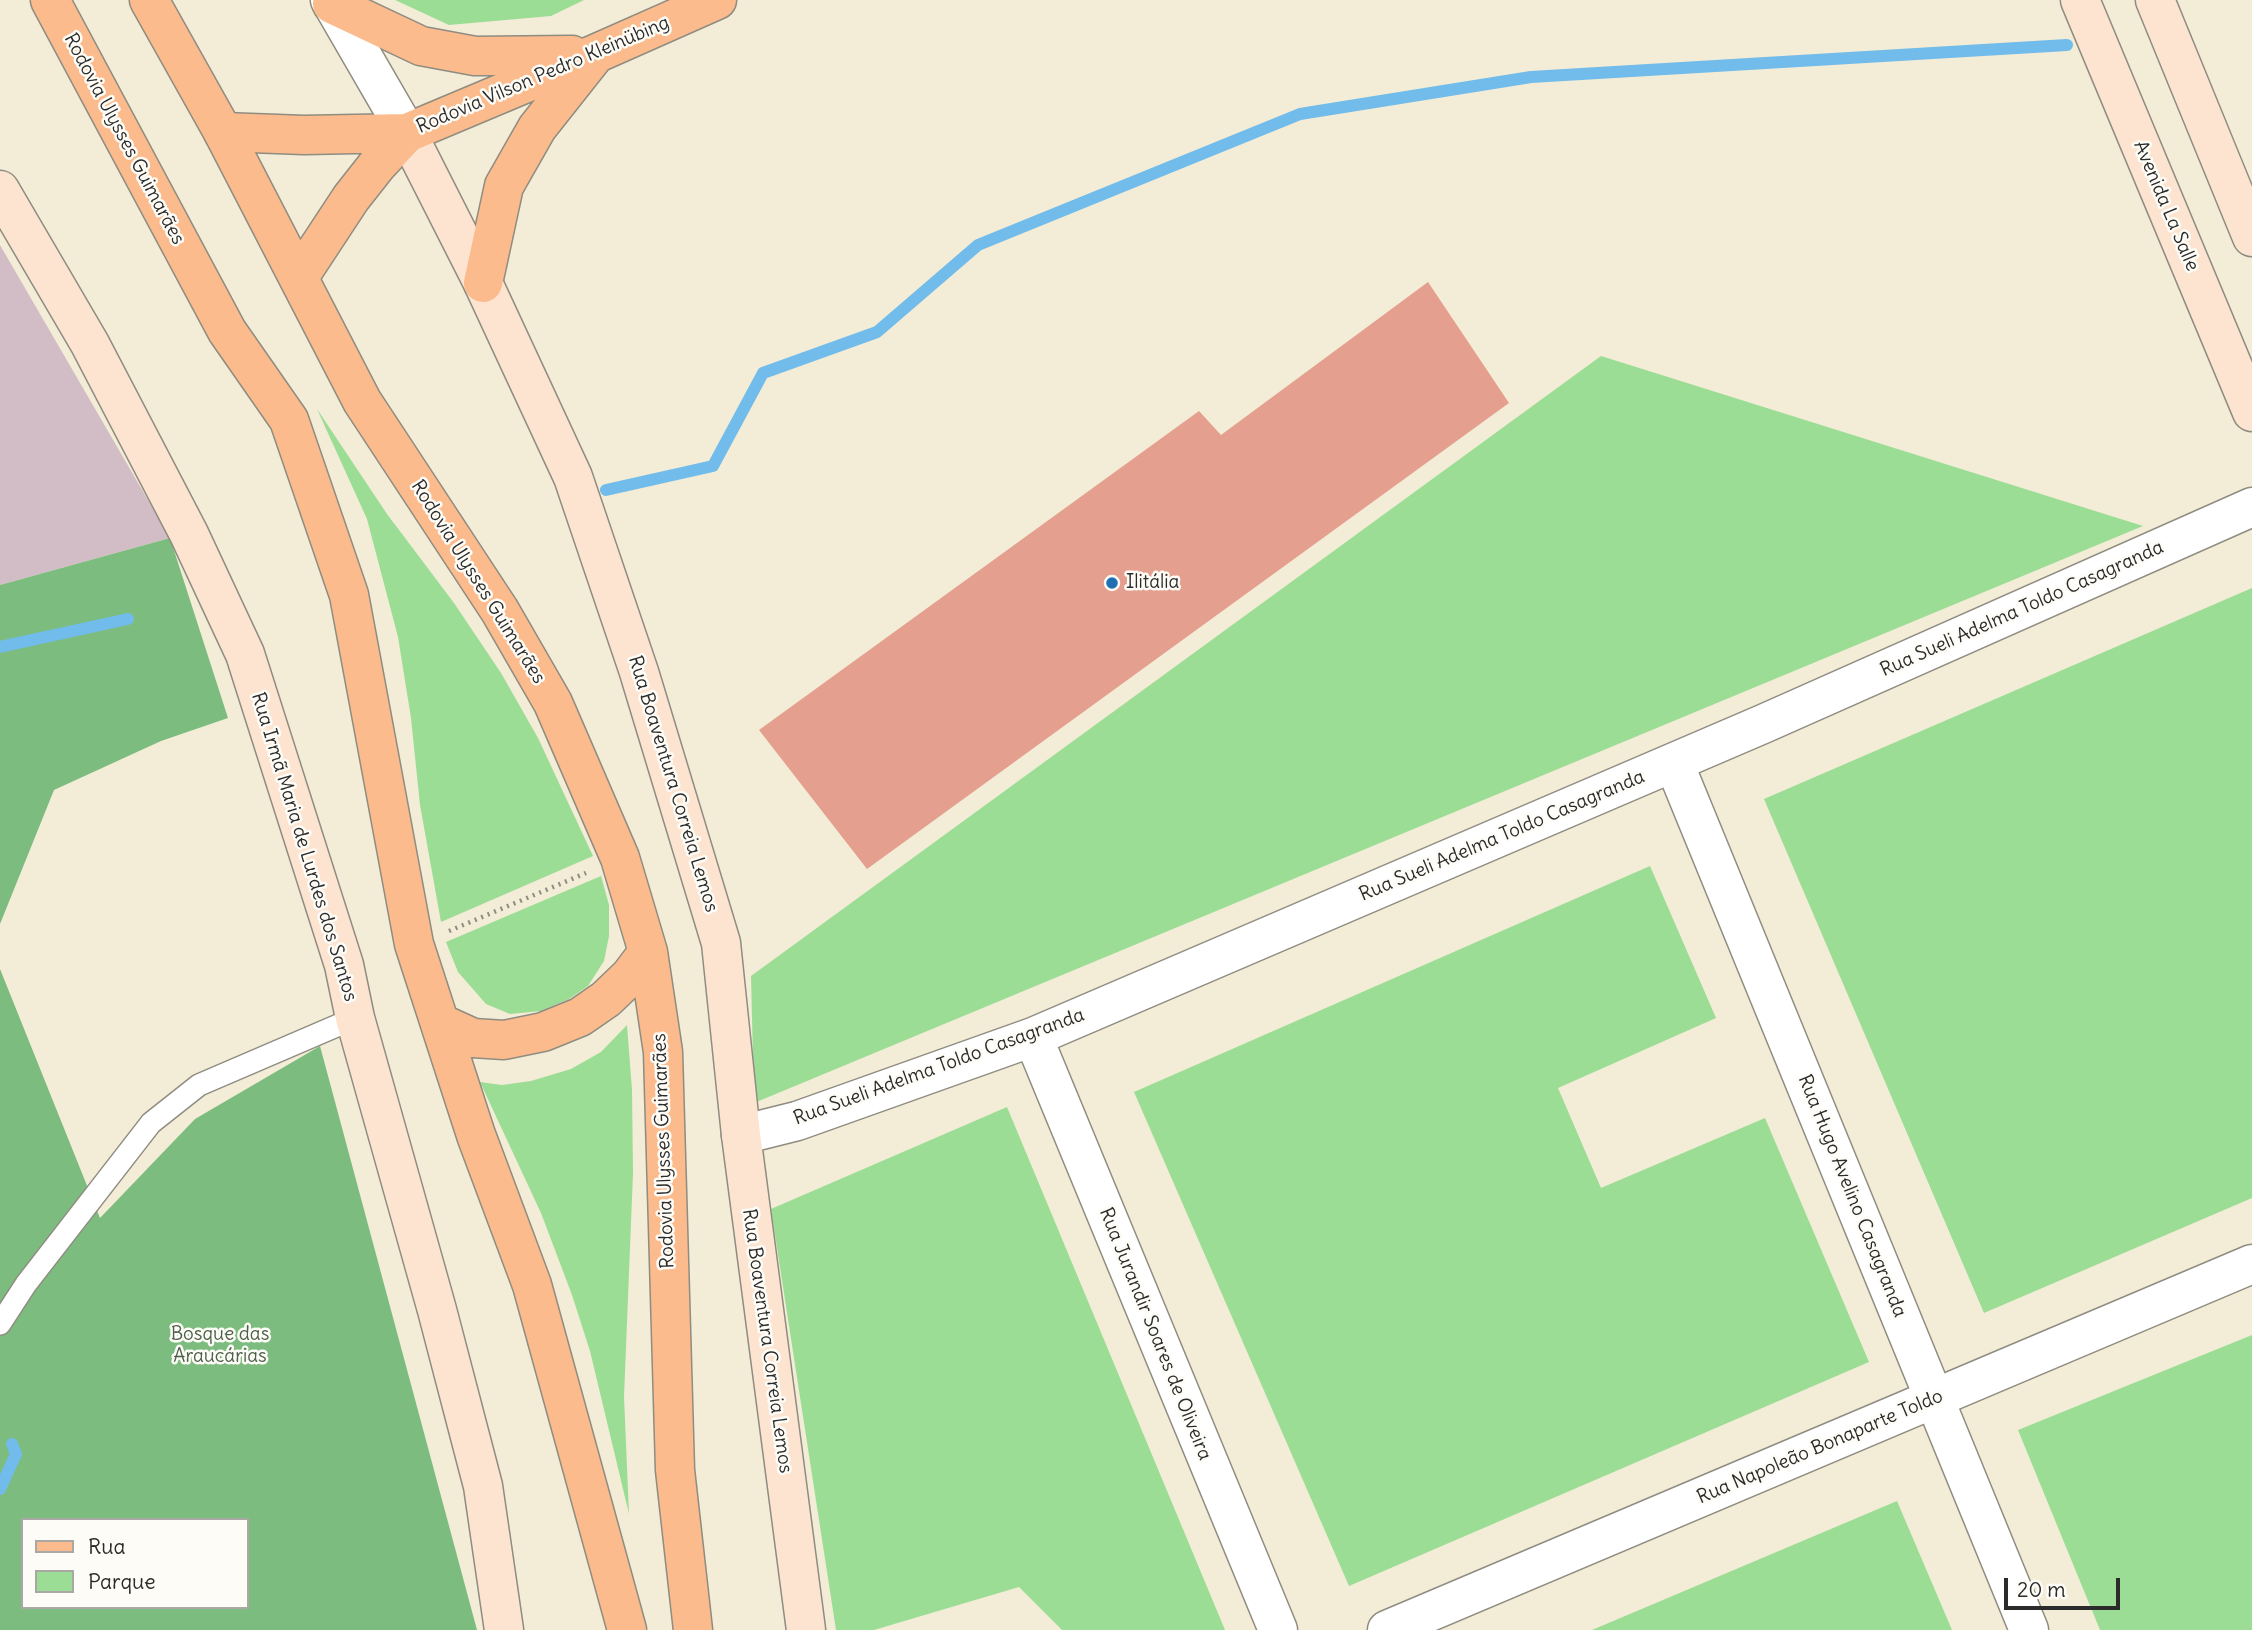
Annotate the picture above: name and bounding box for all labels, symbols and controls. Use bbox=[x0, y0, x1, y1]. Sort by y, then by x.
street label: Rodovia Vilson Pedro Kleinübing bbox=[413, 11, 673, 139]
street label: Rodovia Ulysses Guimarães bbox=[59, 30, 189, 248]
street label: Avenida La Salle bbox=[2128, 138, 2204, 274]
street label: Rodovia Ulysses Guimarães bbox=[406, 476, 550, 688]
street label: Rua Sueli Adelma Toldo Casagranda bbox=[1877, 536, 2167, 682]
place label: Ilitália bbox=[1126, 572, 1179, 594]
marker: Ilitália bbox=[1104, 575, 1120, 591]
street label: Rua Boaventura Correia Lemos bbox=[623, 653, 723, 915]
street label: Rua Irmã Maria de Lurdes dos Santos bbox=[246, 690, 362, 1004]
street label: Rua Sueli Adelma Toldo Casagranda bbox=[1356, 765, 1648, 907]
street label: Rua Sueli Adelma Toldo Casagranda bbox=[791, 1004, 1087, 1130]
street label: Rodovia Ulysses Guimarães bbox=[648, 1033, 680, 1269]
street label: Rua Hugo Avelino Casagranda bbox=[1793, 1071, 1911, 1321]
street label: Rua Jurandir Soares de Oliveira bbox=[1094, 1205, 1216, 1463]
street label: Rua Boaventura Correia Lemos bbox=[737, 1207, 797, 1475]
park label: Bosque das Araucárias bbox=[171, 1324, 269, 1368]
street label: Rua Napoleão Bonaparte Toldo bbox=[1694, 1385, 1946, 1509]
legend bbox=[21, 1518, 248, 1609]
text: Rua bbox=[88, 1533, 125, 1560]
scale bar bbox=[2007, 1564, 2122, 1608]
text: Parque bbox=[88, 1568, 156, 1595]
text: 20 m bbox=[2017, 1576, 2066, 1603]

